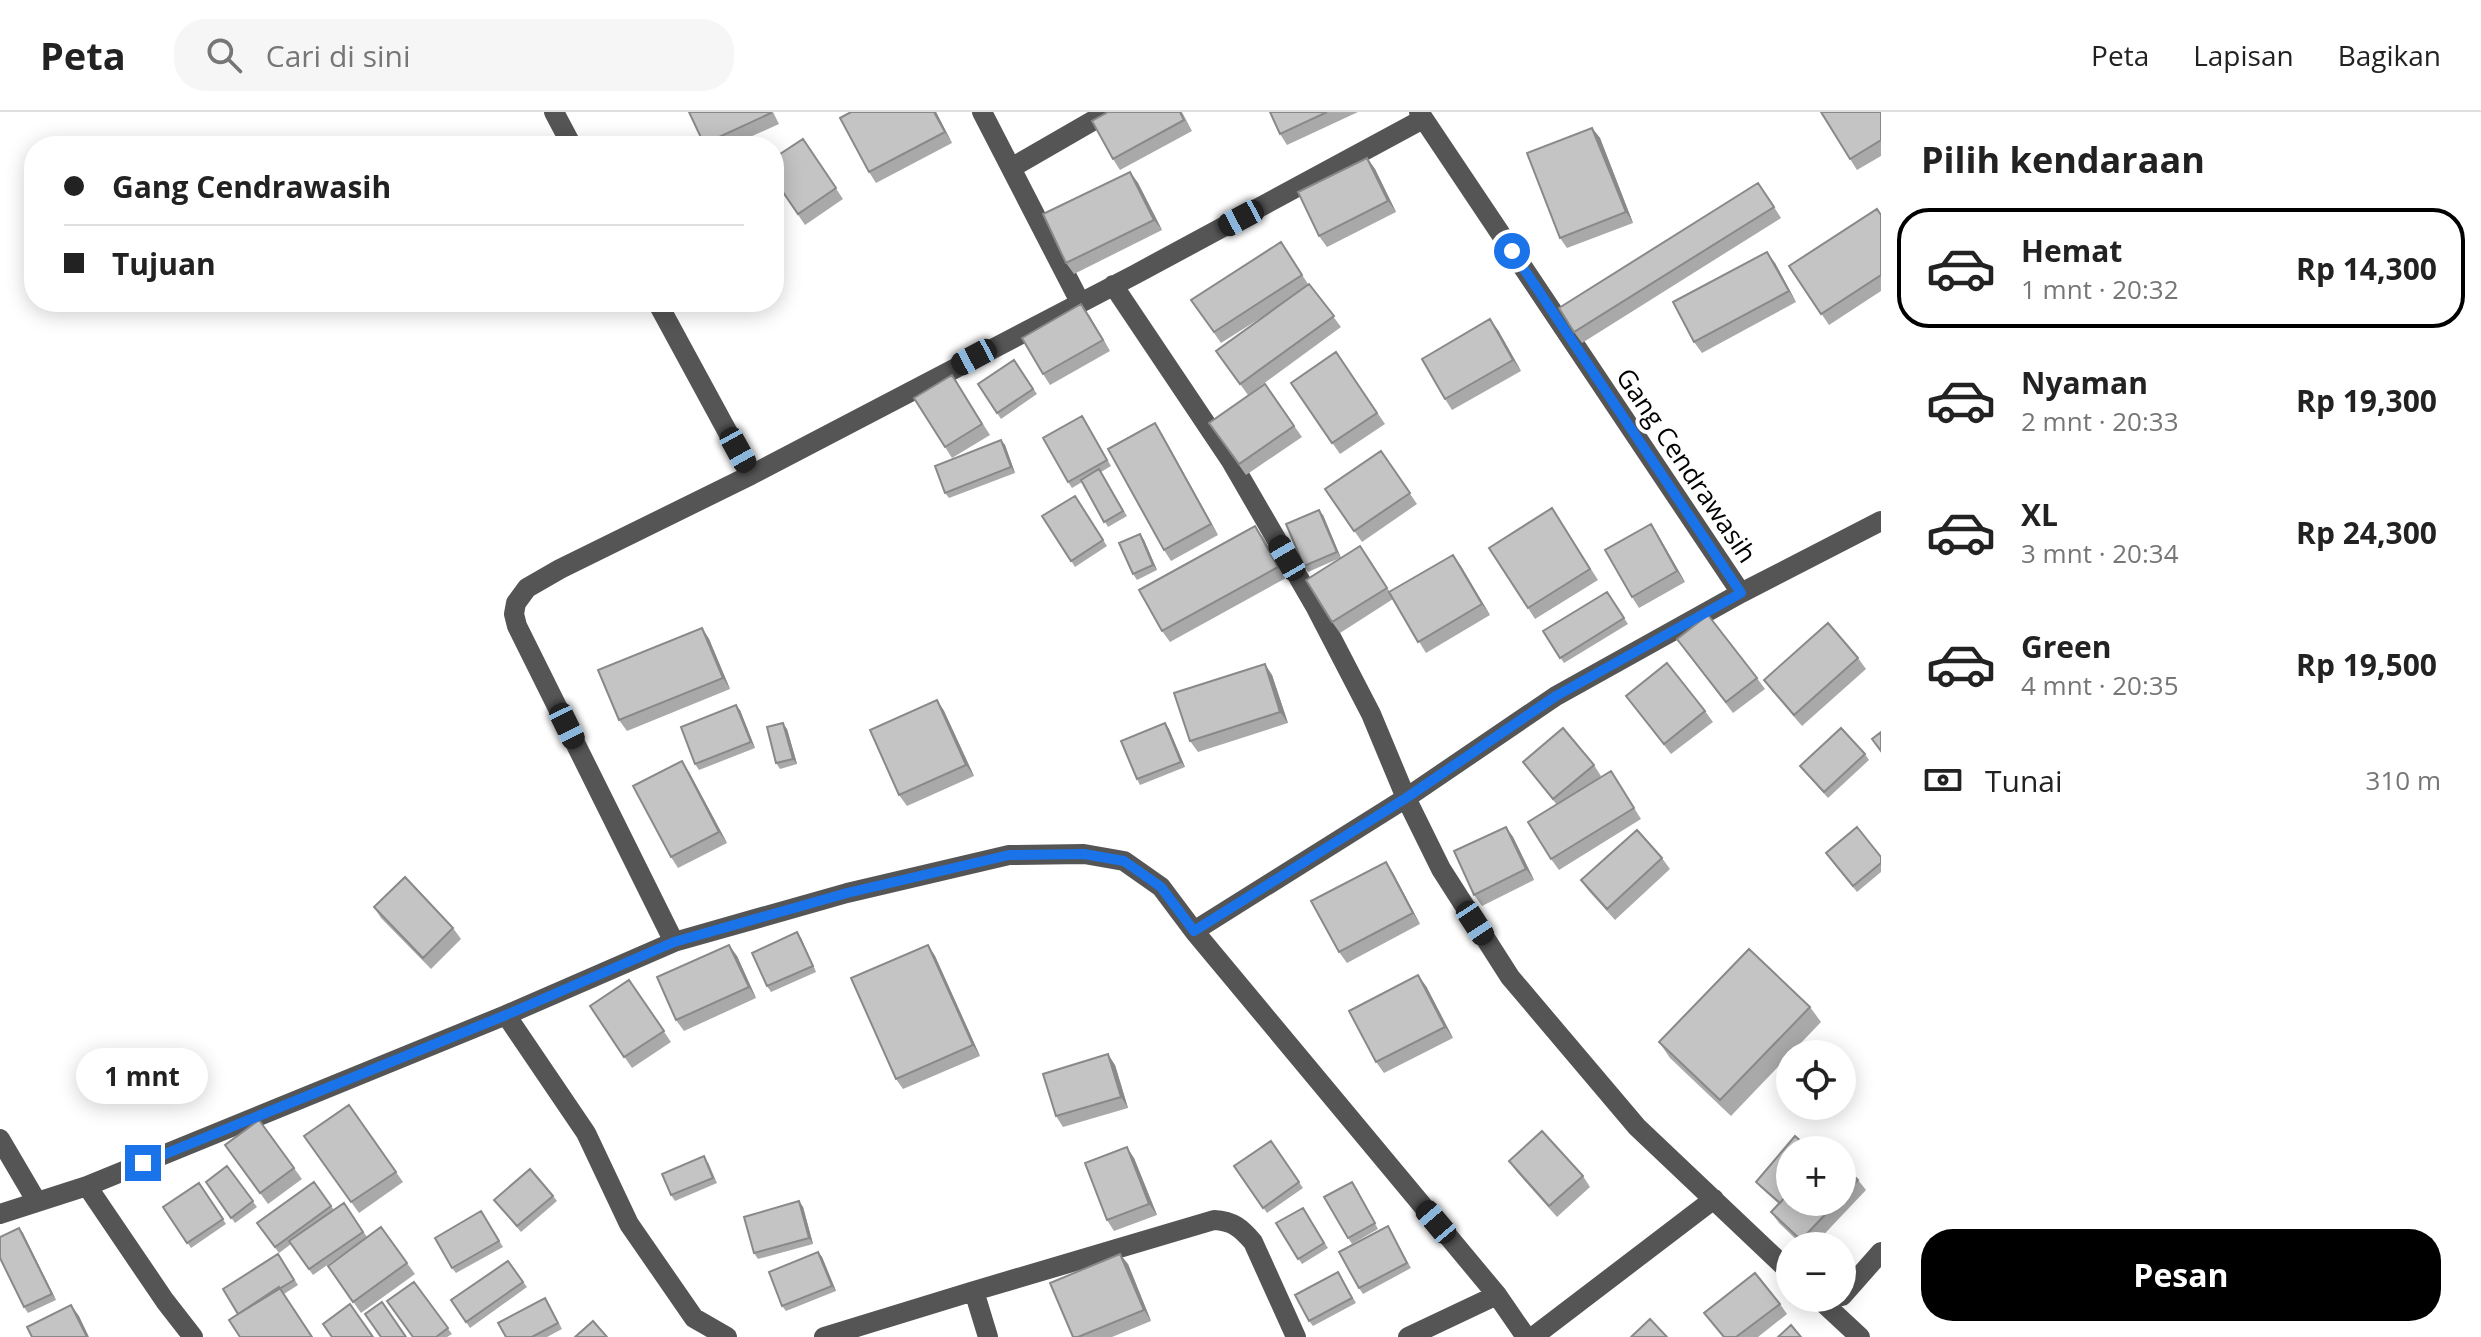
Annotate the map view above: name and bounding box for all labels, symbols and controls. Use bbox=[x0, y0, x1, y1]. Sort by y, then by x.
search box bbox=[174, 19, 734, 91]
text: Peta bbox=[40, 29, 126, 81]
icon: search bbox=[202, 33, 246, 77]
text: Cari di sini bbox=[266, 35, 411, 76]
text: Peta bbox=[2091, 36, 2149, 74]
text: Lapisan bbox=[2193, 36, 2294, 74]
text: Bagikan bbox=[2338, 36, 2441, 74]
text: Pilih kendaraan bbox=[1921, 135, 2205, 184]
text: Gang Cendrawasih bbox=[112, 166, 391, 207]
car bbox=[1214, 196, 1268, 240]
text: Hemat bbox=[2021, 230, 2122, 271]
icon: car bbox=[1925, 232, 1997, 304]
route start bbox=[1494, 233, 1530, 269]
text: Tujuan bbox=[112, 243, 216, 284]
text: Rp 14,300 bbox=[2296, 248, 2437, 289]
text: 1 mnt · 20:32 bbox=[2021, 271, 2179, 307]
car bbox=[947, 335, 1001, 379]
street label: Gang Cendrawasih bbox=[1608, 361, 1766, 569]
text: Nyaman bbox=[2021, 362, 2148, 403]
icon: car bbox=[1925, 364, 1997, 436]
text: Rp 19,300 bbox=[2296, 380, 2437, 421]
text: 2 mnt · 20:33 bbox=[2021, 403, 2179, 439]
car bbox=[716, 423, 760, 477]
text: XL bbox=[2021, 494, 2058, 535]
icon: car bbox=[1925, 496, 1997, 568]
text: Rp 24,300 bbox=[2296, 512, 2437, 553]
car bbox=[1265, 531, 1309, 585]
text: 3 mnt · 20:34 bbox=[2021, 535, 2179, 571]
text: Green bbox=[2021, 626, 2112, 667]
icon: car bbox=[1925, 628, 1997, 700]
text: Rp 19,500 bbox=[2296, 644, 2437, 685]
text: 4 mnt · 20:35 bbox=[2021, 667, 2179, 703]
car bbox=[546, 699, 588, 753]
icon: cash bbox=[1921, 758, 1965, 802]
text: Tunai bbox=[1985, 760, 2063, 801]
text: 310 m bbox=[2366, 762, 2441, 798]
car bbox=[1452, 896, 1498, 950]
map controls bbox=[1776, 1040, 1856, 1312]
button: locate bbox=[1776, 1040, 1856, 1120]
callout: 1 mnt bbox=[77, 1047, 209, 1103]
text: 1 mnt bbox=[104, 1058, 180, 1094]
button: + bbox=[1776, 1136, 1856, 1216]
route end bbox=[125, 1145, 161, 1181]
car bbox=[1411, 1196, 1461, 1248]
button: Pesan bbox=[1921, 1229, 2441, 1321]
button: − bbox=[1776, 1232, 1856, 1312]

